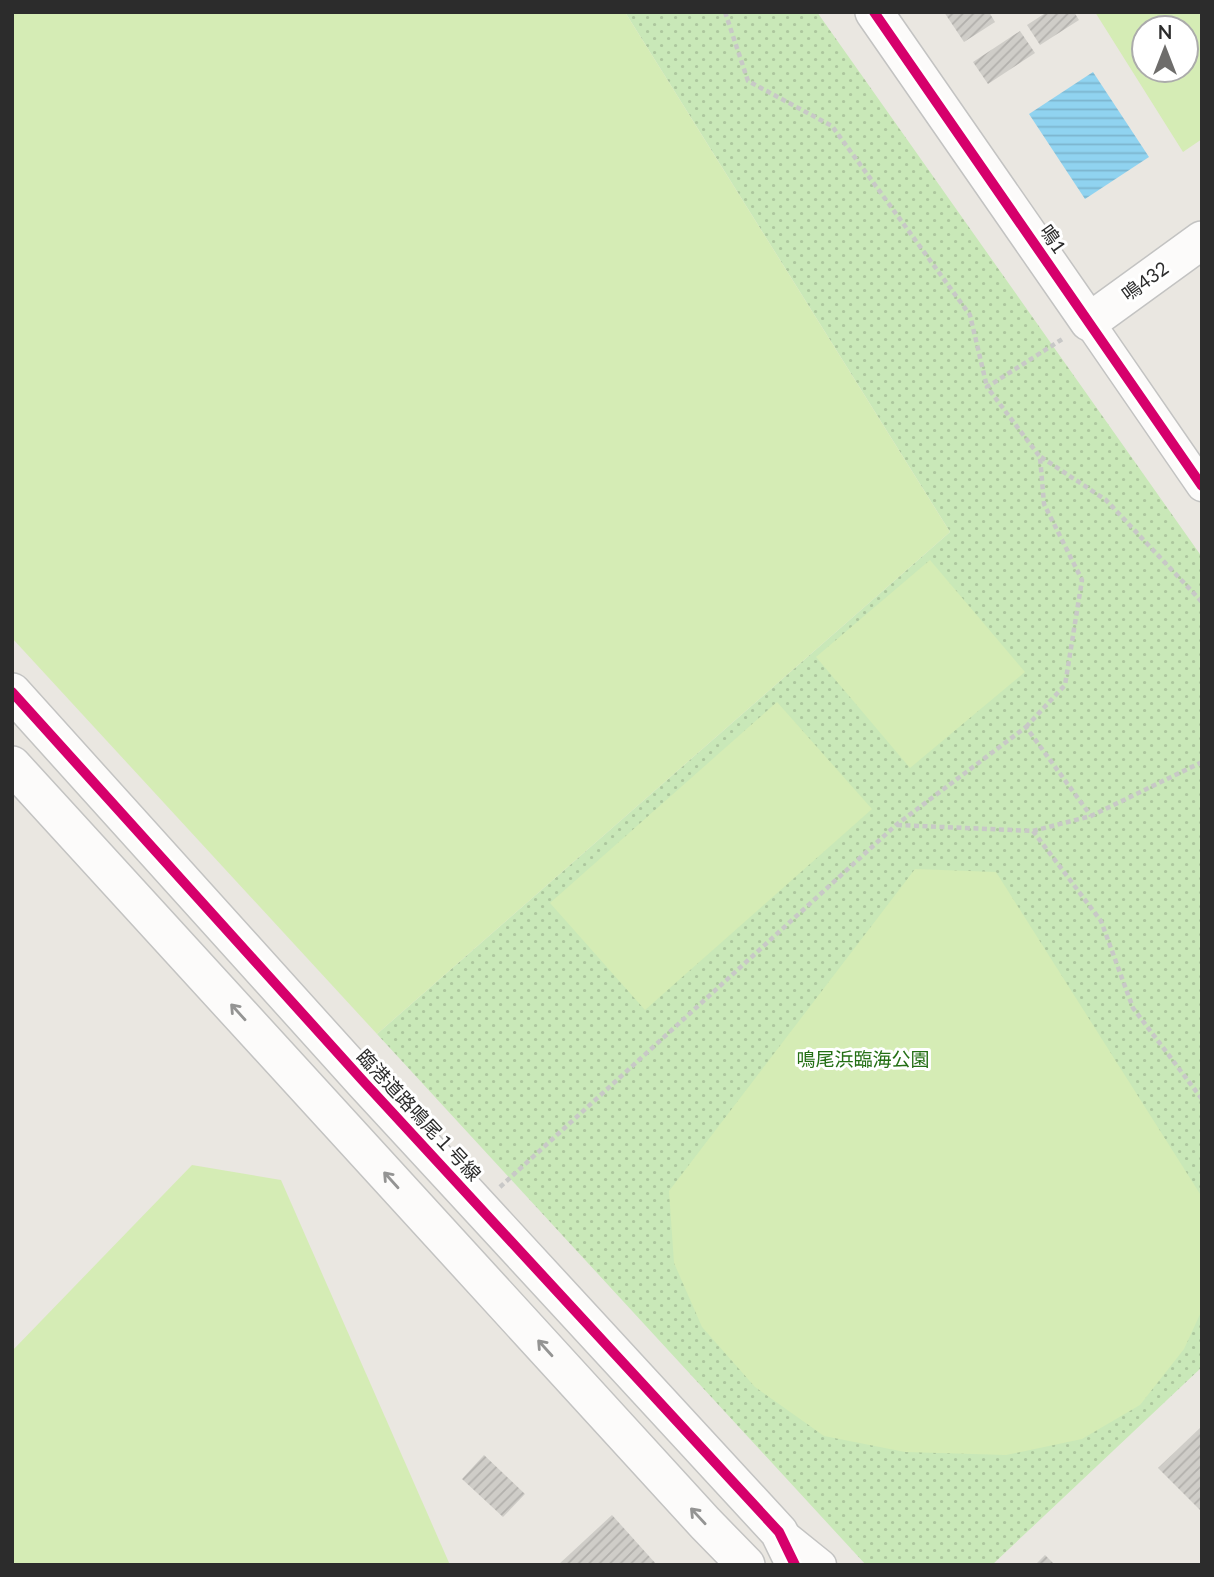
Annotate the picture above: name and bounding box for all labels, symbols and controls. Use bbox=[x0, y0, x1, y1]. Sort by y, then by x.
north arrow bbox=[1130, 14, 1200, 84]
text: N bbox=[1158, 20, 1172, 43]
street label: 鳴1 bbox=[1035, 220, 1071, 258]
street label: 鳴432 bbox=[1117, 256, 1173, 305]
one-way arrow bbox=[230, 1003, 246, 1021]
street label: 臨港道路鳴尾１号線 bbox=[353, 1044, 486, 1185]
park label: 鳴尾浜臨海公園 bbox=[796, 1047, 930, 1070]
one-way arrow bbox=[383, 1172, 400, 1189]
one-way arrow bbox=[537, 1339, 553, 1357]
one-way arrow bbox=[690, 1508, 707, 1525]

